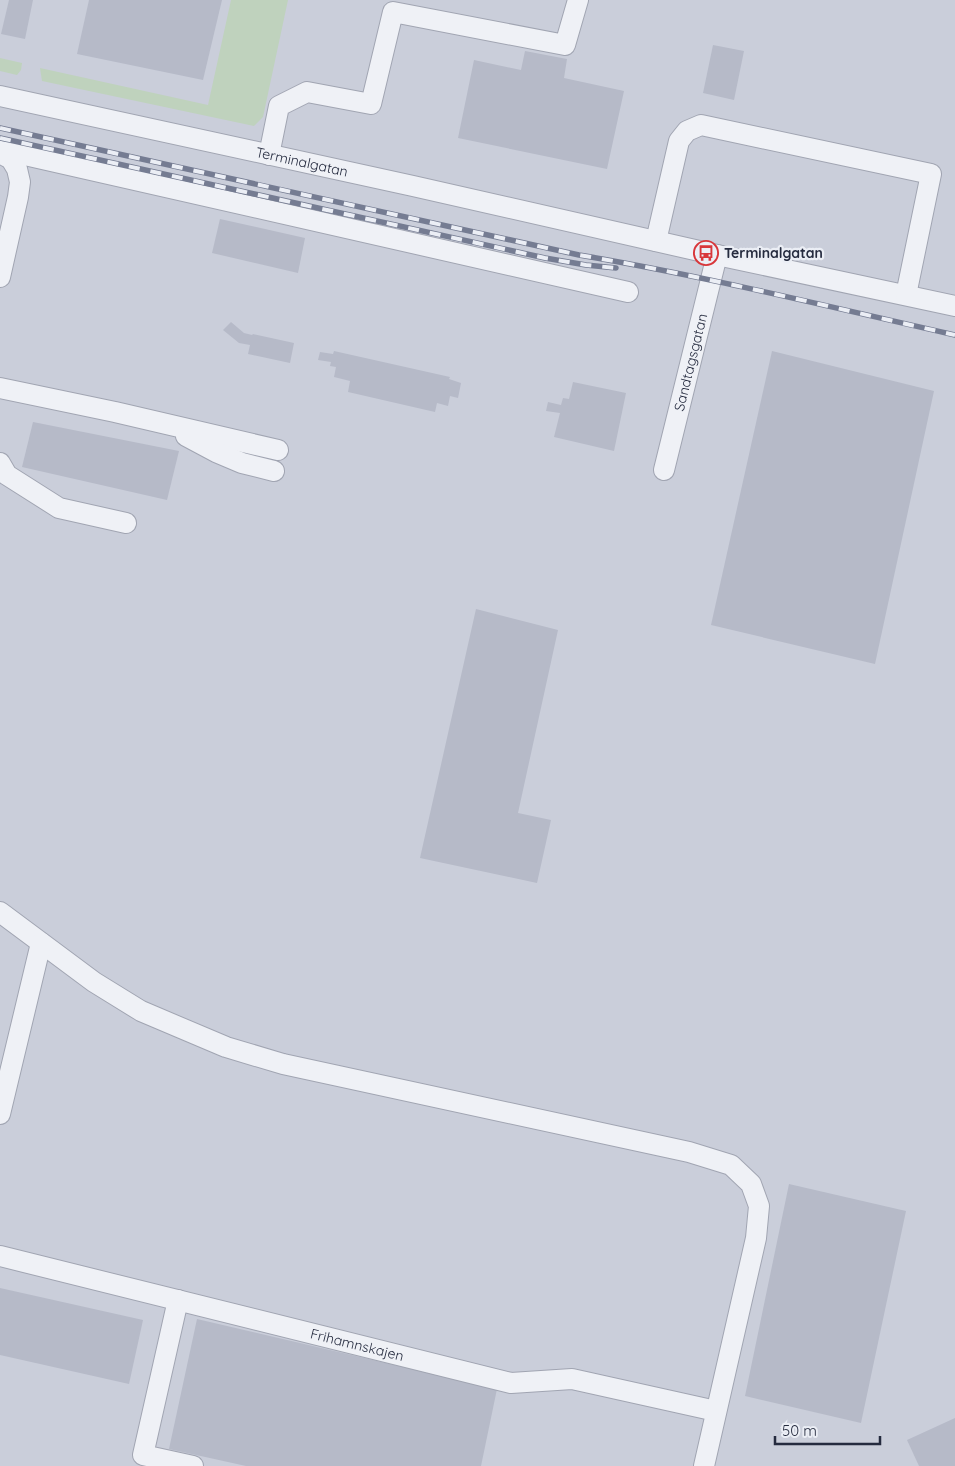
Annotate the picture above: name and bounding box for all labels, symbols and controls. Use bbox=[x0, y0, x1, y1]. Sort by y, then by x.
street label: Terminalgatan bbox=[254, 143, 350, 181]
bus stop icon: Terminalgatan bbox=[693, 240, 719, 266]
place label: Terminalgatan bbox=[724, 244, 823, 262]
street label: Sandtagsgatan bbox=[670, 312, 711, 413]
street label: Frihamnskajen bbox=[308, 1324, 406, 1365]
scale bar bbox=[775, 1414, 880, 1446]
text: 50 m bbox=[782, 1421, 817, 1440]

